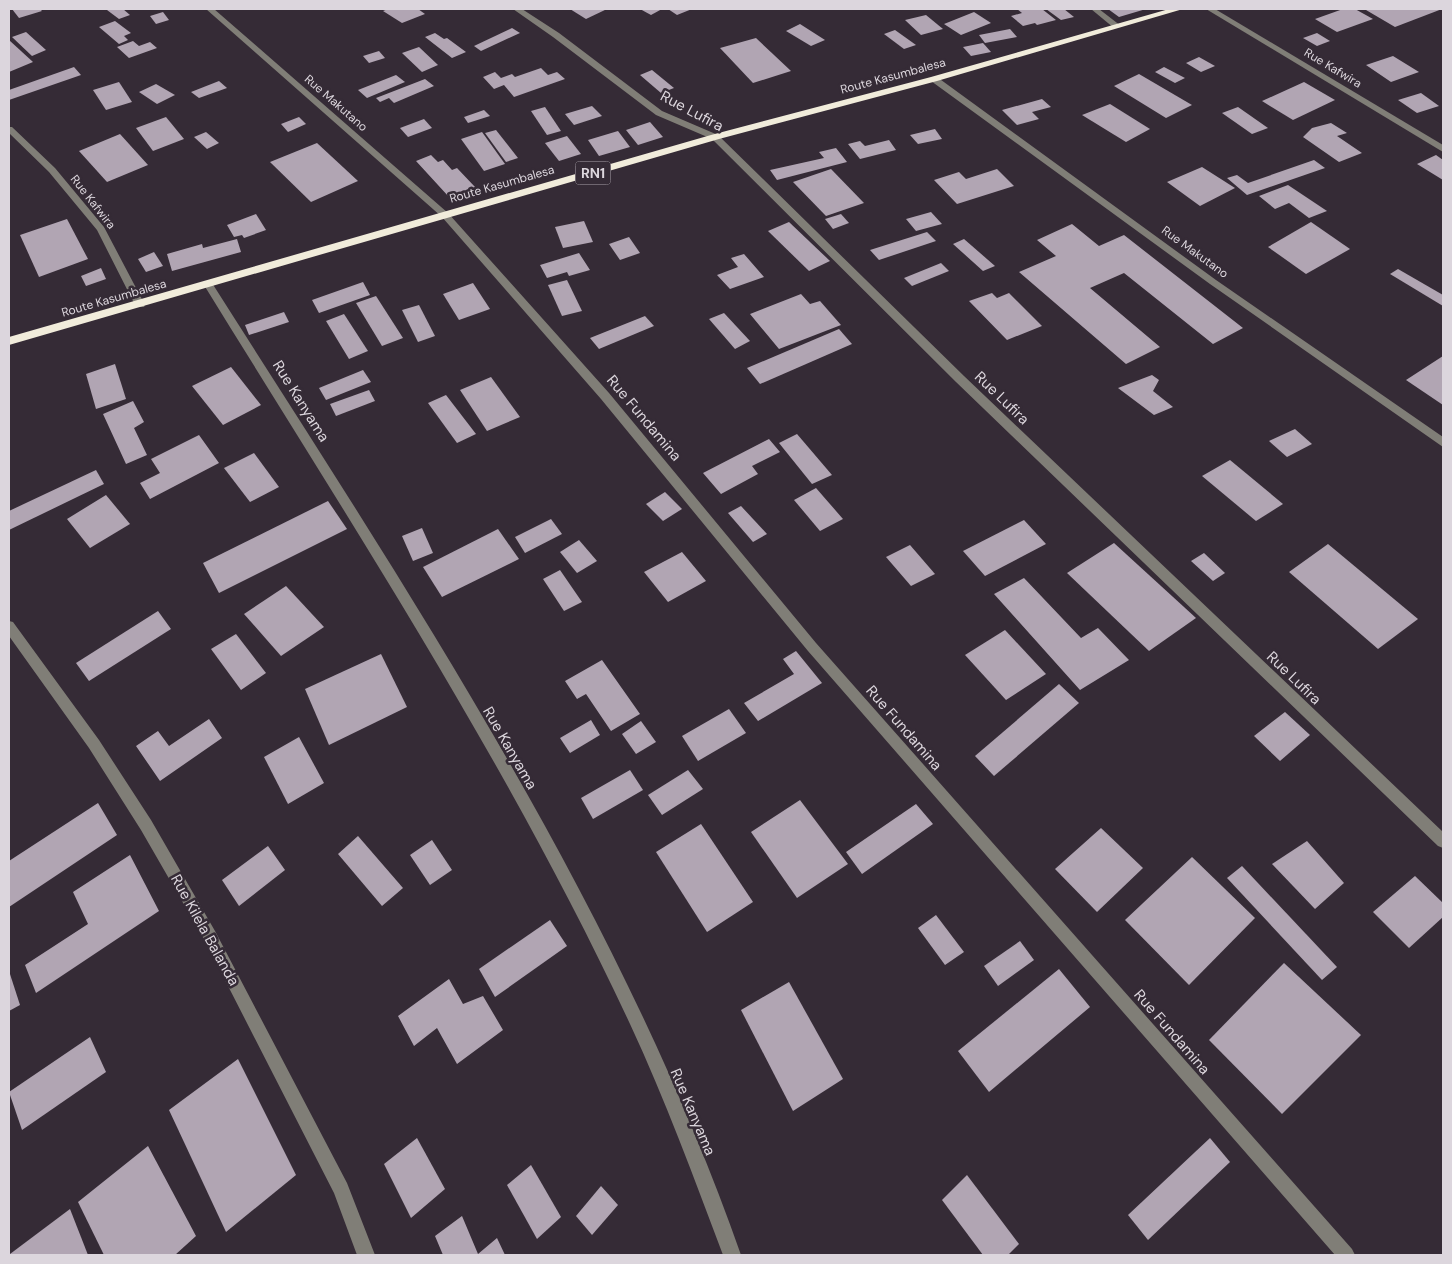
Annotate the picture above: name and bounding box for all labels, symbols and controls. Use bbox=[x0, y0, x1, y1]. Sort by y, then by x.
street label: Rue Kafwira bbox=[1301, 45, 1365, 91]
street label: Route Kasumbalesa bbox=[839, 54, 947, 98]
street label: Rue Makutano bbox=[301, 71, 371, 135]
street label: Rue Lufira bbox=[657, 86, 727, 136]
street label: Route Kasumbalesa bbox=[448, 161, 556, 207]
road number: RN1 bbox=[576, 162, 610, 184]
street label: Rue Kafwira bbox=[67, 172, 119, 232]
street label: Rue Makutano bbox=[1158, 222, 1232, 282]
street label: Route Kasumbalesa bbox=[60, 275, 168, 321]
street label: Rue Kanyama bbox=[268, 356, 334, 446]
street label: Rue Lufira bbox=[970, 367, 1034, 429]
street label: Rue Fundamina bbox=[602, 371, 686, 465]
street label: Rue Lufira bbox=[1262, 647, 1326, 709]
street label: Rue Fundamina bbox=[862, 681, 946, 775]
street label: Rue Kanyama bbox=[478, 703, 542, 793]
street label: Rue Kilela Balanda bbox=[166, 871, 244, 989]
street label: Rue Fundamina bbox=[1130, 985, 1214, 1079]
street label: Rue Kanyama bbox=[666, 1065, 720, 1159]

